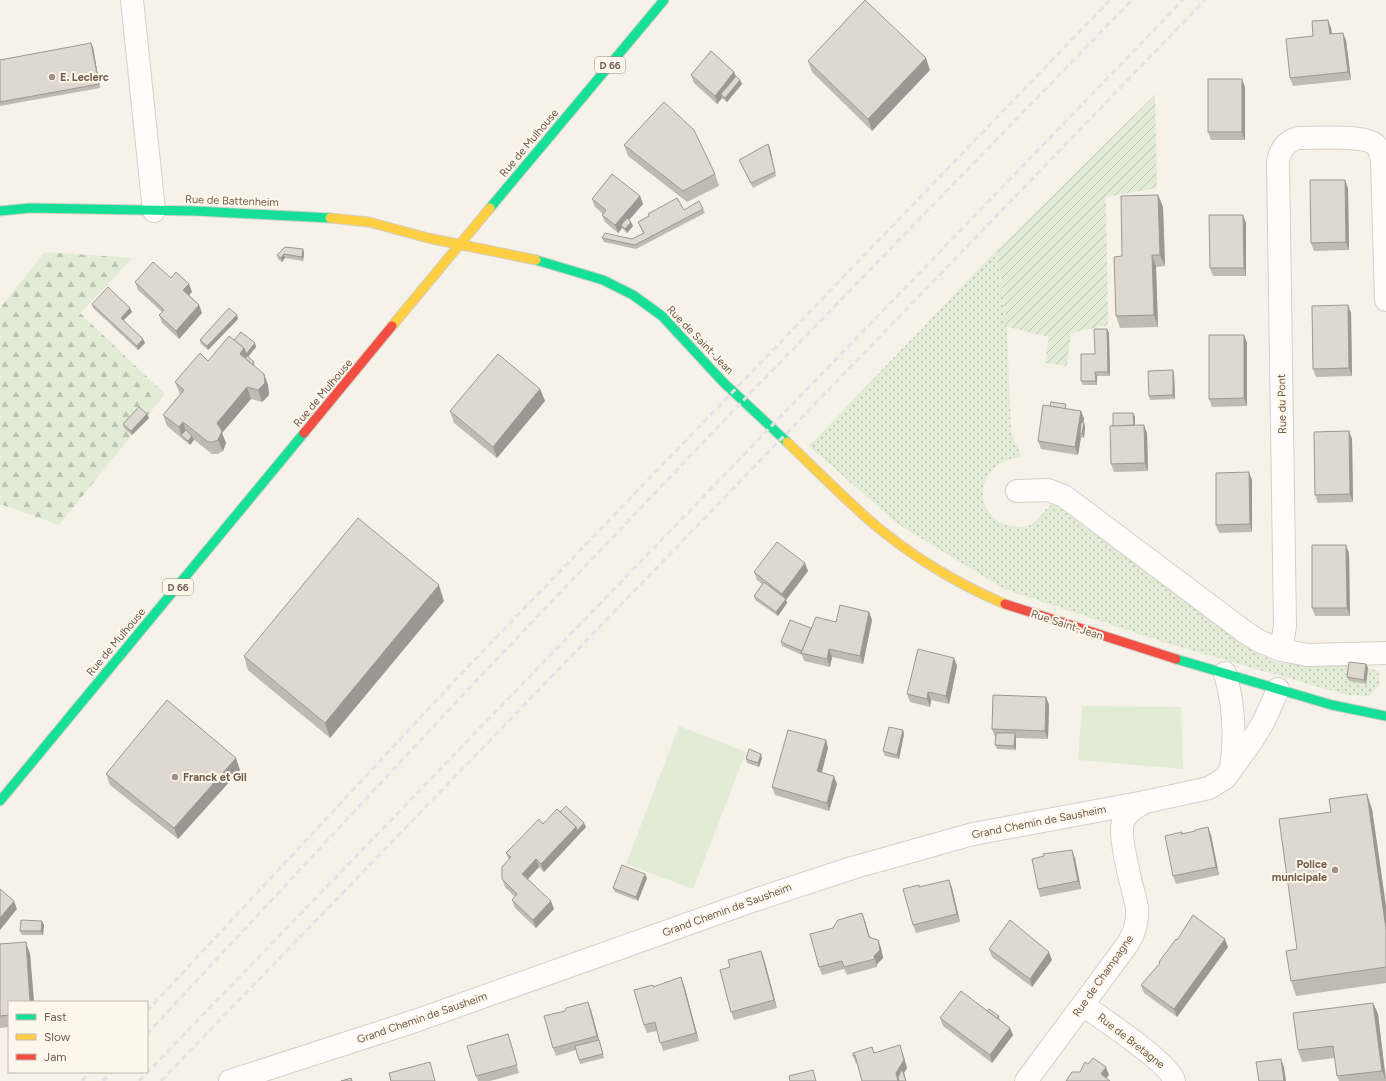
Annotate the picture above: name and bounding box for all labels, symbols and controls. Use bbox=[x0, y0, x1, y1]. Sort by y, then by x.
road number: D 66 bbox=[595, 57, 625, 73]
place label: E. Leclerc bbox=[60, 71, 109, 84]
marker: E. Leclerc bbox=[47, 72, 57, 82]
street label: Rue de Mulhouse bbox=[497, 106, 561, 180]
street label: Rue de Battenheim bbox=[185, 193, 279, 209]
street label: Rue de Saint-Jean bbox=[664, 303, 736, 377]
street label: Rue de Mulhouse bbox=[291, 356, 355, 430]
street label: Rue du Pont bbox=[1275, 374, 1289, 434]
road number: D 66 bbox=[163, 579, 193, 595]
street label: Rue de Mulhouse bbox=[84, 605, 148, 679]
street label: Rue Saint-Jean bbox=[1029, 607, 1105, 643]
place label: Franck et Gil bbox=[183, 771, 247, 784]
marker: Franck et Gil bbox=[170, 772, 180, 782]
street label: Grand Chemin de Sausheim bbox=[971, 803, 1107, 841]
place label: Police municipale bbox=[1272, 858, 1327, 884]
marker: Police municipale bbox=[1330, 865, 1340, 875]
street label: Grand Chemin de Sausheim bbox=[661, 881, 793, 939]
street label: Rue de Champagne bbox=[1070, 933, 1136, 1019]
street label: Grand Chemin de Sausheim bbox=[355, 990, 489, 1046]
legend bbox=[8, 1001, 148, 1073]
text: Fast bbox=[44, 1010, 67, 1024]
street label: Rue de Bretagne bbox=[1095, 1011, 1167, 1071]
text: Slow bbox=[44, 1030, 71, 1044]
text: Jam bbox=[44, 1050, 67, 1064]

